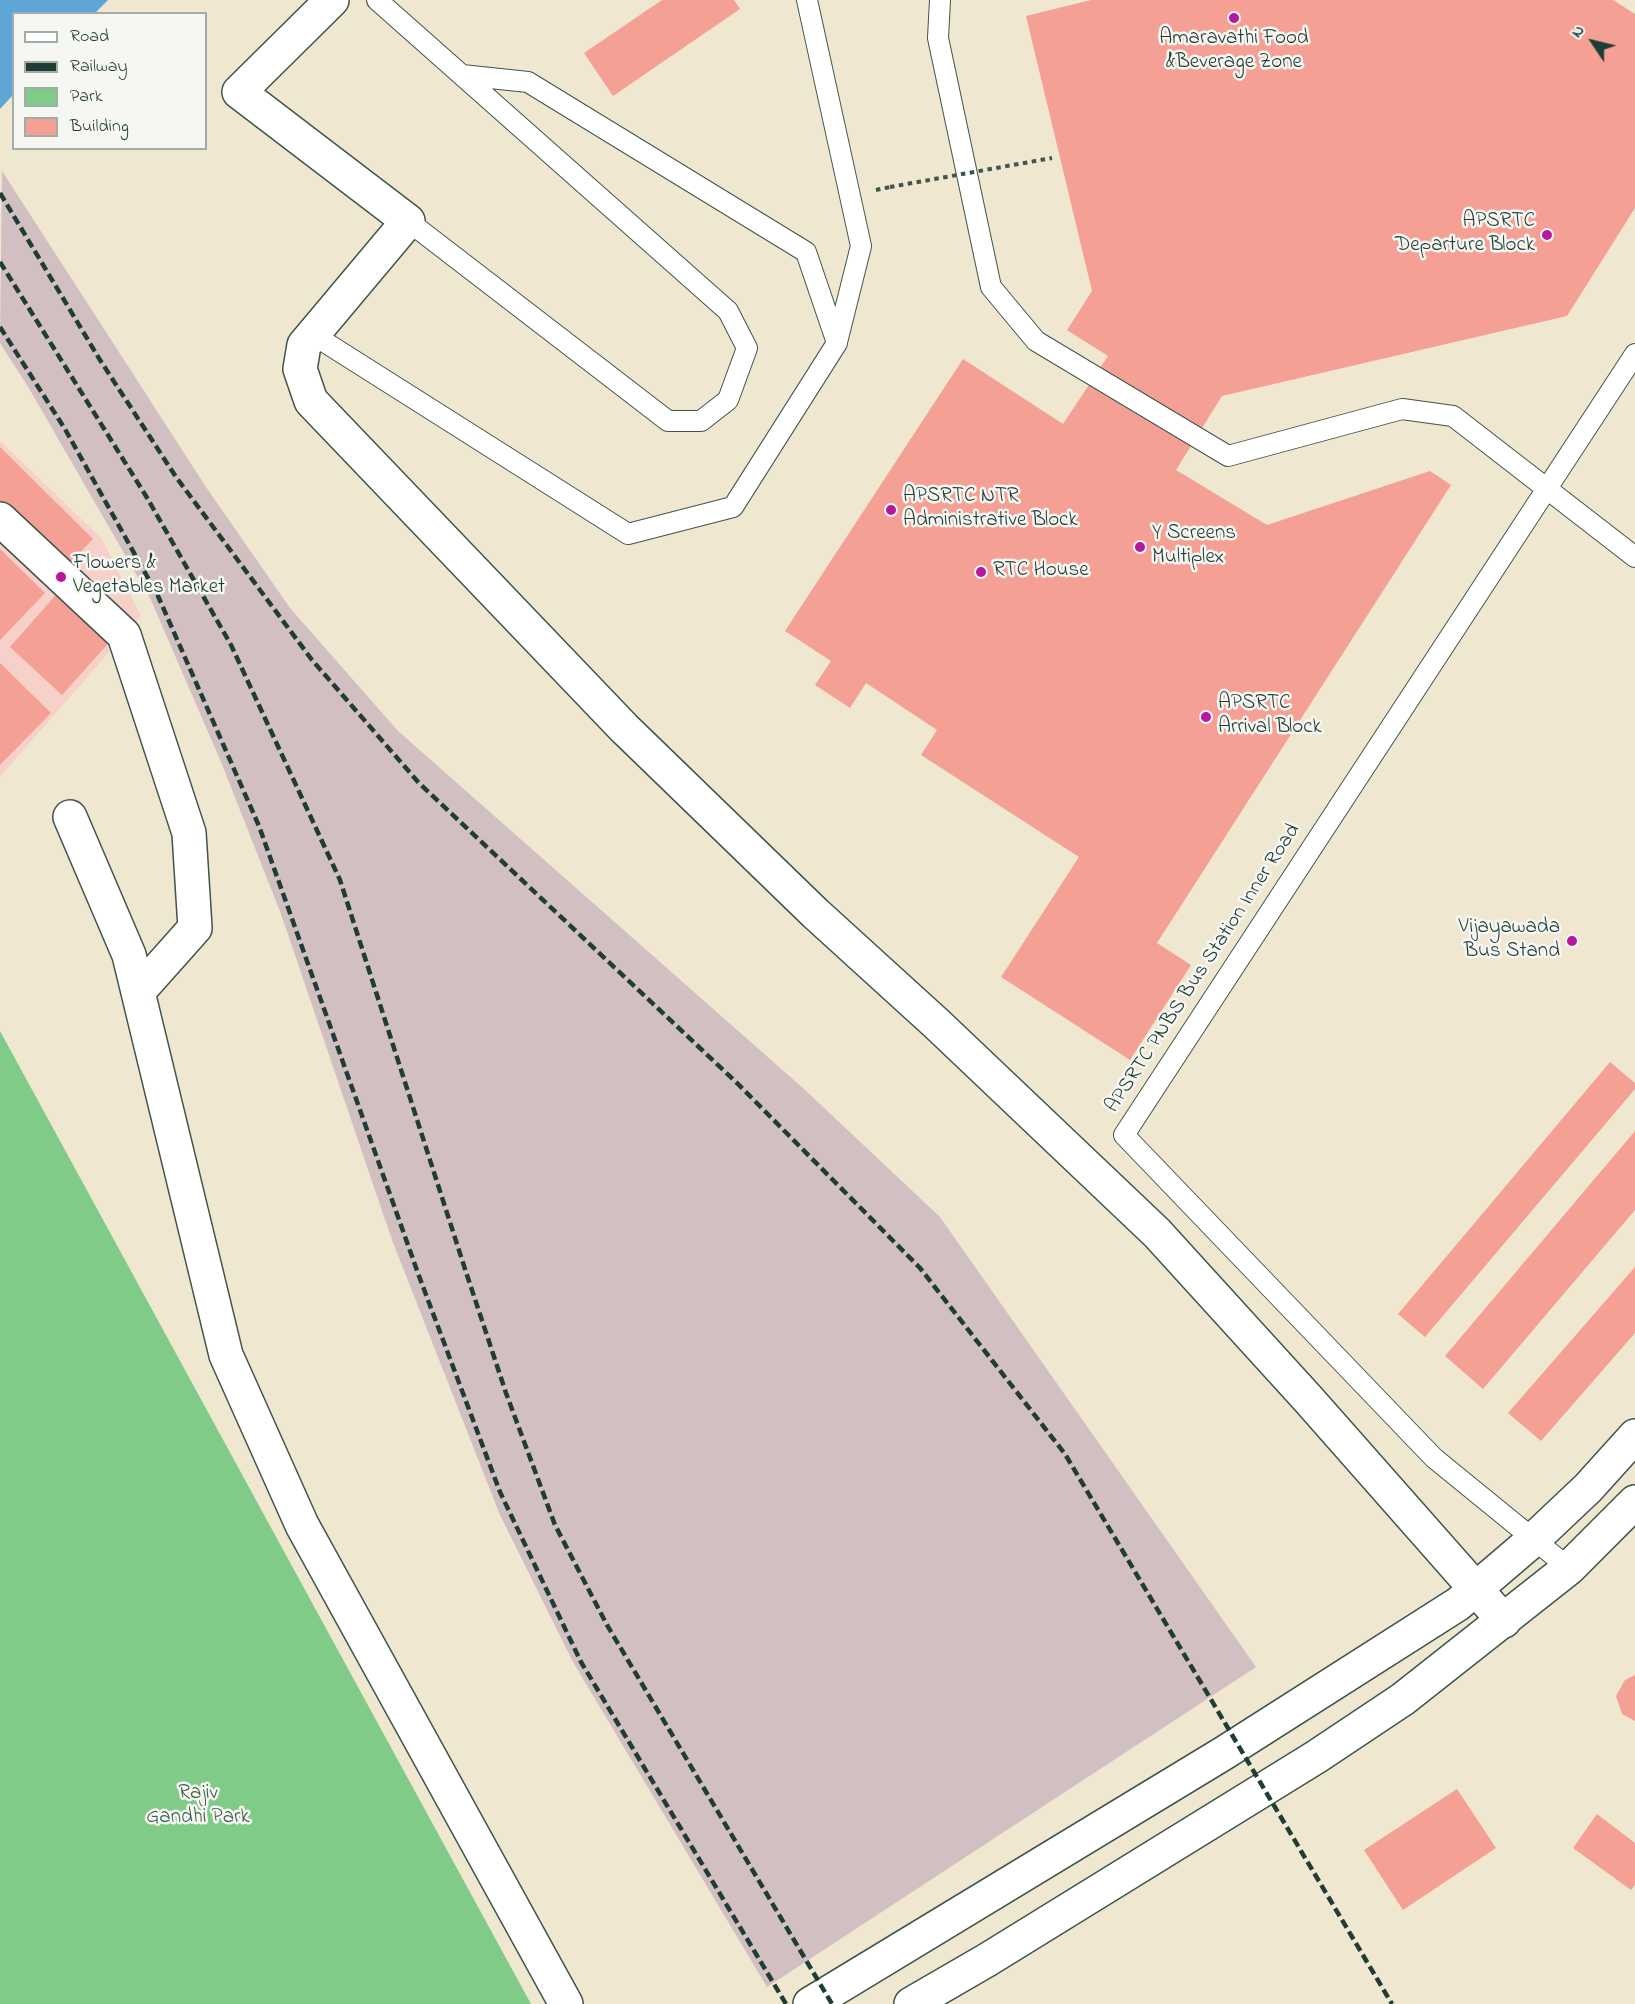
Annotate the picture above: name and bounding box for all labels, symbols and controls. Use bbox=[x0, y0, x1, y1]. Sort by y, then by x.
marker: Amaravathi Food &Beverage Zone bbox=[1227, 11, 1241, 25]
legend bbox=[12, 12, 207, 150]
north arrow bbox=[1563, 12, 1623, 72]
text: N bbox=[1565, 20, 1591, 43]
text: Road bbox=[70, 24, 109, 50]
place label: Amaravathi Food &Beverage Zone bbox=[1159, 27, 1309, 77]
text: Railway bbox=[70, 54, 127, 80]
text: Park bbox=[70, 84, 103, 110]
text: Building bbox=[70, 114, 129, 140]
place label: APSRTC Departure Block bbox=[1395, 210, 1535, 260]
marker: APSRTC Departure Block bbox=[1540, 228, 1554, 242]
place label: APSRTC NTR Administrative Block bbox=[903, 485, 1078, 535]
marker: APSRTC NTR Administrative Block bbox=[884, 503, 898, 517]
place label: Y Screens Multiplex bbox=[1152, 522, 1236, 572]
marker: Y Screens Multiplex bbox=[1133, 540, 1147, 554]
place label: Flowers & Vegetables Market bbox=[73, 552, 225, 602]
place label: RTC House bbox=[993, 559, 1089, 585]
marker: RTC House bbox=[974, 565, 988, 579]
marker: Flowers & Vegetables Market bbox=[54, 570, 68, 584]
place label: APSRTC Arrival Block bbox=[1218, 692, 1322, 742]
marker: APSRTC Arrival Block bbox=[1199, 710, 1213, 724]
street label: APSRTC PNBS Bus Station Inner Road bbox=[1101, 820, 1307, 1118]
place label: Vijayawada Bus Stand bbox=[1458, 916, 1560, 966]
marker: Vijayawada Bus Stand bbox=[1565, 934, 1579, 948]
park label: Rajiv Gandhi Park bbox=[146, 1782, 250, 1832]

